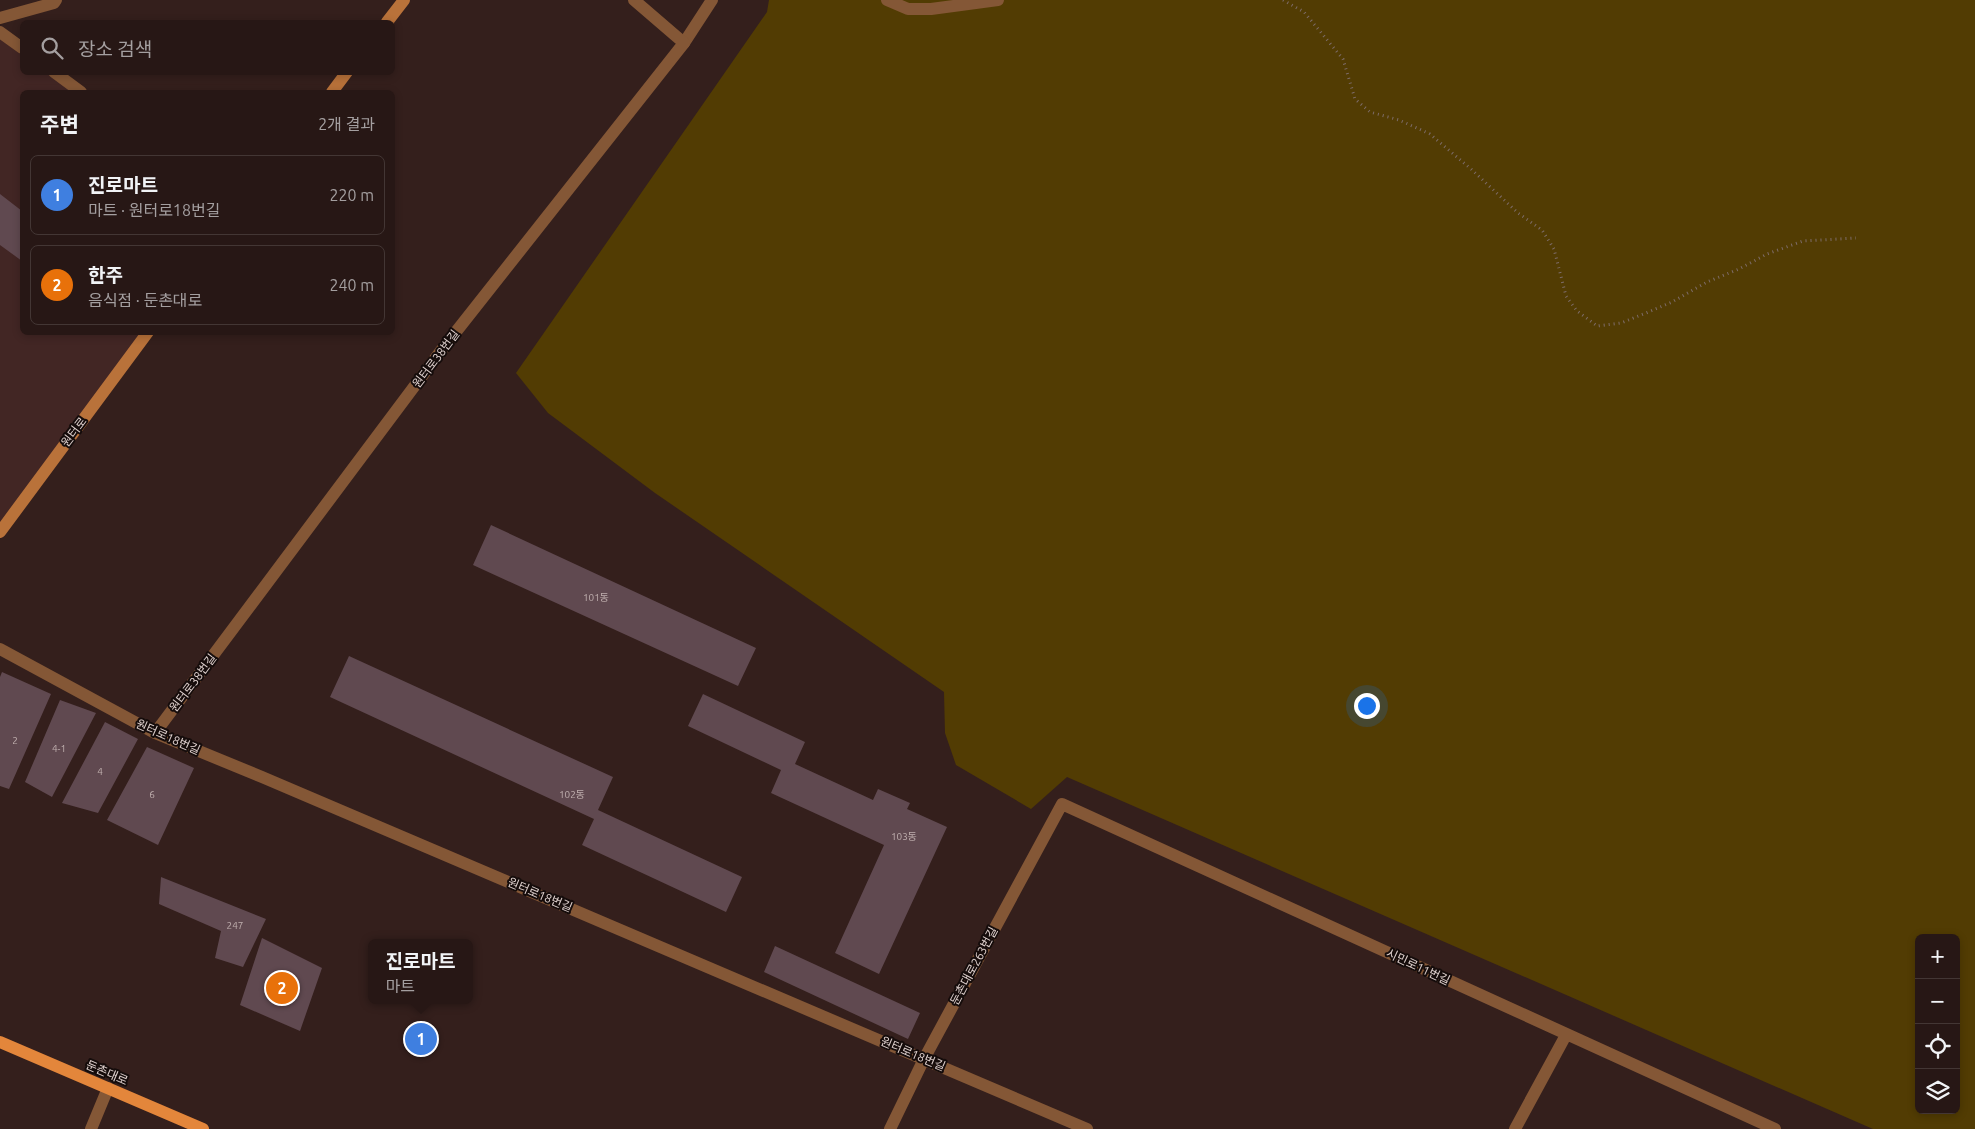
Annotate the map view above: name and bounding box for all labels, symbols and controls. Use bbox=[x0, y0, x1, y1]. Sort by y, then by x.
search box bbox=[20, 20, 395, 75]
icon: search bbox=[38, 34, 66, 62]
text: 장소 검색 bbox=[78, 38, 152, 60]
text: 주변 bbox=[40, 112, 79, 136]
text: 2개 결과 bbox=[318, 115, 375, 133]
text: 진로마트 bbox=[88, 174, 158, 196]
text: 1 bbox=[52, 186, 62, 204]
text: 220 m bbox=[329, 186, 374, 204]
text: 마트 · 원터로18번길 bbox=[88, 201, 220, 219]
text: 한주 bbox=[88, 264, 123, 286]
text: 2 bbox=[52, 276, 62, 294]
text: 240 m bbox=[329, 276, 374, 294]
text: 음식점 · 둔촌대로 bbox=[88, 291, 202, 309]
street label: 원터로38번길 bbox=[410, 327, 461, 390]
street label: 원터로 bbox=[58, 415, 89, 449]
house number: 101동 bbox=[583, 592, 609, 603]
street label: 원터로38번길 bbox=[167, 651, 218, 714]
your location bbox=[1354, 693, 1380, 719]
street label: 원터로18번길 bbox=[134, 717, 202, 756]
house number: 2 bbox=[12, 735, 18, 746]
house number: 4-1 bbox=[52, 743, 66, 754]
house number: 4 bbox=[97, 766, 103, 777]
house number: 6 bbox=[149, 789, 155, 800]
house number: 102동 bbox=[559, 789, 585, 800]
house number: 103동 bbox=[891, 831, 917, 842]
street label: 원터로18번길 bbox=[506, 875, 574, 914]
house number: 247 bbox=[227, 920, 243, 931]
street label: 둔촌대로263번길 bbox=[948, 925, 1000, 1007]
map controls bbox=[1915, 934, 1960, 1114]
button: + bbox=[1915, 934, 1960, 979]
popup bbox=[368, 939, 473, 1004]
street label: 시민로11번길 bbox=[1384, 946, 1452, 987]
text: 진로마트 bbox=[386, 950, 455, 972]
pin: 2 bbox=[266, 969, 298, 1007]
text: 마트 bbox=[386, 977, 415, 995]
button: − bbox=[1915, 979, 1960, 1024]
pin: 1 bbox=[405, 1020, 437, 1058]
button: locate bbox=[1915, 1024, 1960, 1069]
street label: 원터로18번길 bbox=[879, 1034, 947, 1073]
street label: 둔촌대로 bbox=[84, 1058, 130, 1087]
button: layers bbox=[1915, 1069, 1960, 1114]

